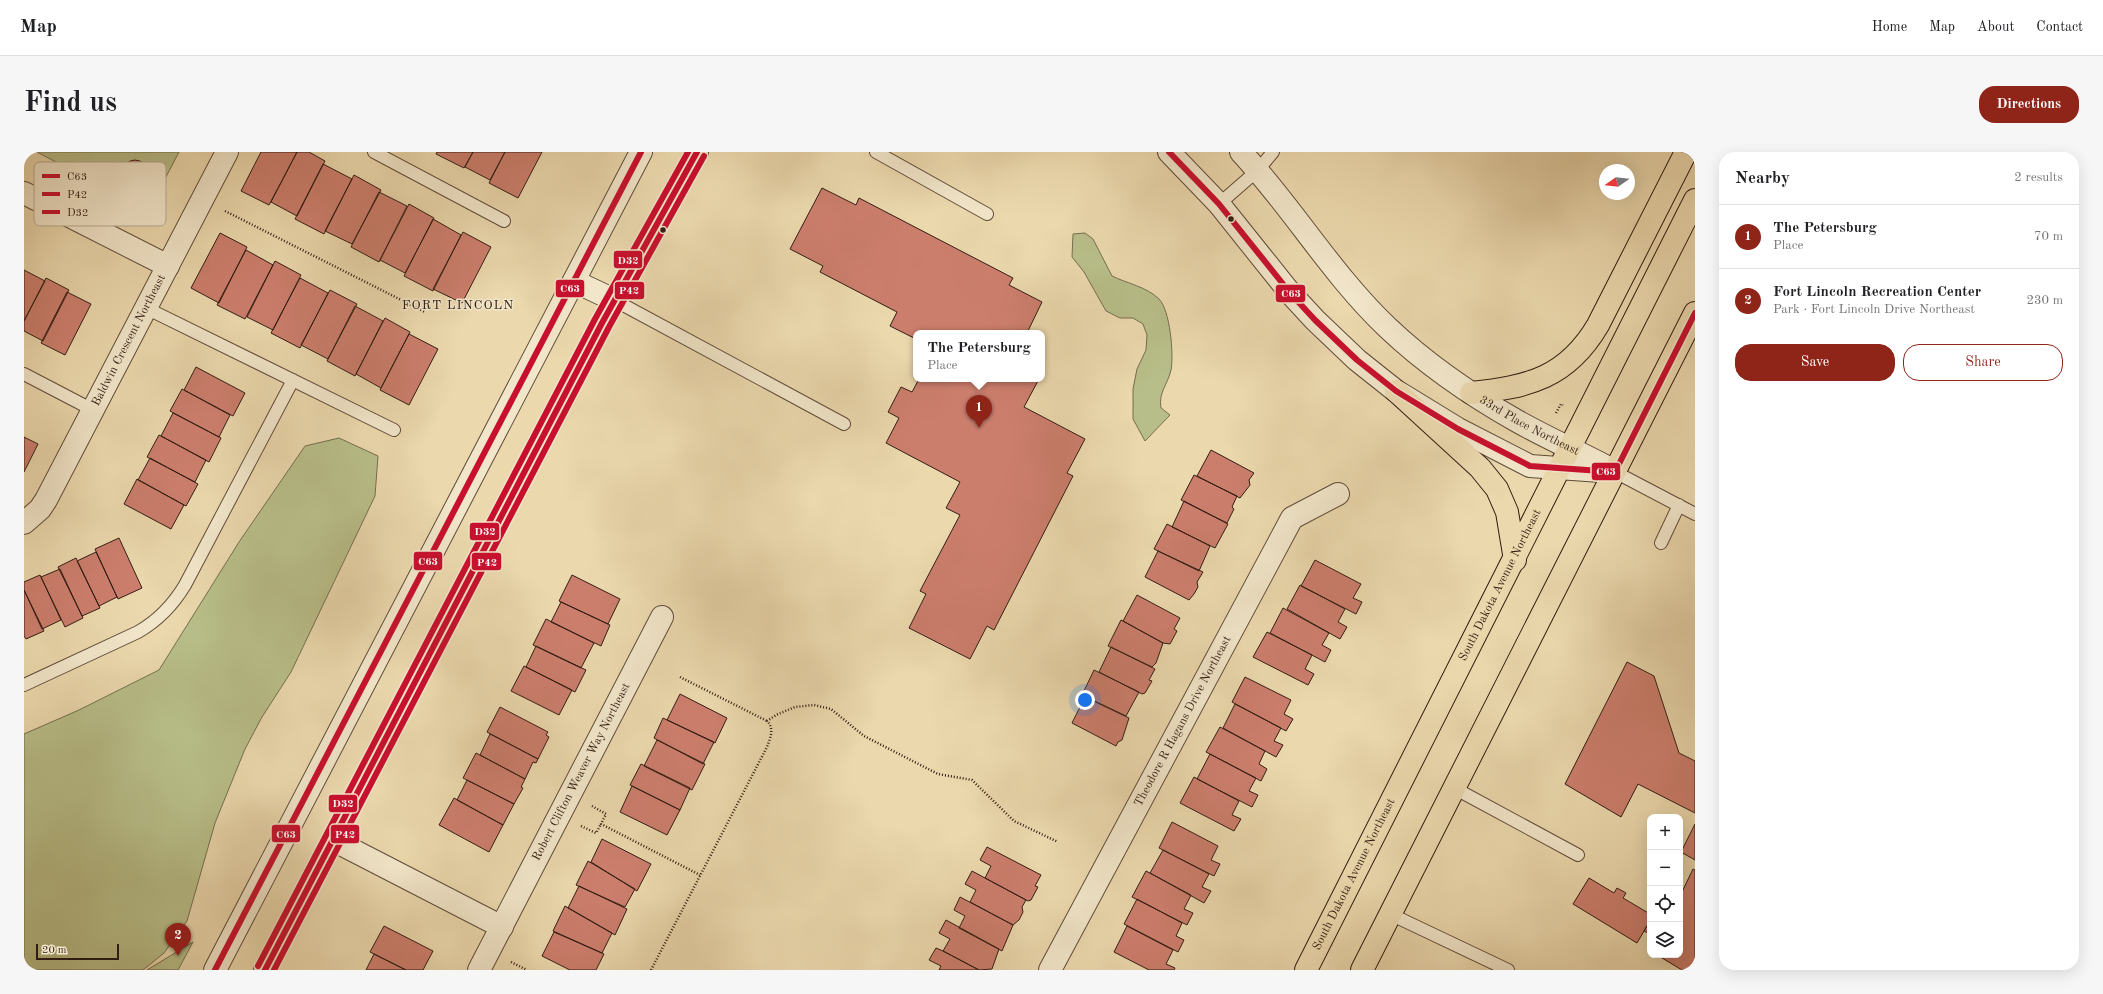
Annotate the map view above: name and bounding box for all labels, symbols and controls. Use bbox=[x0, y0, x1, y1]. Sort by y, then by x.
text: Map bbox=[20, 18, 57, 37]
text: Home bbox=[1872, 20, 1907, 34]
text: Map bbox=[1929, 20, 1955, 34]
text: About bbox=[1977, 20, 2014, 34]
text: Contact bbox=[2036, 20, 2083, 34]
button: Directions bbox=[1979, 86, 2079, 123]
text: Find us bbox=[24, 90, 117, 118]
legend bbox=[34, 162, 166, 226]
north arrow bbox=[1599, 164, 1635, 200]
text: Nearby bbox=[1735, 170, 1790, 187]
text: 2 results bbox=[2014, 171, 2063, 184]
text: C63 bbox=[67, 172, 87, 183]
text: P42 bbox=[67, 190, 87, 201]
text: D32 bbox=[67, 208, 88, 219]
unlabelled marker bbox=[1226, 214, 1236, 224]
text: The Petersburg bbox=[1773, 221, 1877, 236]
unlabelled marker bbox=[658, 225, 668, 235]
text: 1 bbox=[1744, 230, 1752, 243]
text: 70 m bbox=[2034, 230, 2063, 243]
text: Place bbox=[1773, 239, 1803, 252]
line badge: D32 bbox=[613, 250, 643, 269]
text: D32 bbox=[617, 256, 639, 267]
street label: Baldwin Crescent Northeast bbox=[90, 273, 168, 408]
line badge: C63 bbox=[555, 279, 585, 298]
line badge: P42 bbox=[614, 281, 645, 300]
text: C63 bbox=[560, 284, 580, 295]
line badge: C63 bbox=[1275, 284, 1306, 303]
text: Fort Lincoln Recreation Center bbox=[1773, 285, 1981, 300]
text: P42 bbox=[619, 286, 639, 297]
text: C63 bbox=[1281, 289, 1301, 300]
text: 2 bbox=[1744, 294, 1752, 307]
text: 230 m bbox=[2026, 294, 2063, 307]
district label: FORT LINCOLN bbox=[402, 299, 514, 312]
text: Park · Fort Lincoln Drive Northeast bbox=[1773, 303, 1975, 316]
popup bbox=[913, 330, 1045, 382]
text: The Petersburg bbox=[927, 341, 1031, 356]
button: Save bbox=[1735, 344, 1895, 381]
button: Share bbox=[1903, 344, 2063, 381]
text: Place bbox=[927, 359, 958, 372]
street label: 33rd Place Northeast bbox=[1477, 394, 1581, 458]
pin: 1 bbox=[966, 395, 992, 428]
line badge: C63 bbox=[1591, 462, 1621, 481]
text: C63 bbox=[1596, 467, 1616, 478]
street label: South Dakota Avenue Northeast bbox=[1457, 508, 1544, 663]
line badge: D32 bbox=[469, 522, 500, 541]
text: D32 bbox=[474, 527, 496, 538]
line badge: C63 bbox=[413, 551, 443, 571]
line badge: P42 bbox=[471, 552, 502, 571]
text: C63 bbox=[418, 557, 438, 568]
text: P42 bbox=[477, 558, 497, 569]
street label: Theodore R Hagans Drive Northeast bbox=[1133, 634, 1234, 809]
street label: Robert Clifton Weaver Way Northeast bbox=[531, 681, 633, 863]
your location bbox=[1075, 690, 1095, 710]
line badge: D32 bbox=[328, 794, 358, 813]
street label: South Dakota Avenue Northeast bbox=[1311, 797, 1398, 952]
text: D32 bbox=[332, 799, 354, 810]
map controls bbox=[1647, 814, 1683, 958]
button: + bbox=[1647, 814, 1683, 850]
line badge: C63 bbox=[271, 824, 301, 843]
line badge: P42 bbox=[330, 824, 360, 844]
text: C63 bbox=[276, 830, 296, 841]
text: P42 bbox=[335, 830, 355, 841]
button: − bbox=[1647, 850, 1683, 886]
button: locate bbox=[1647, 886, 1683, 922]
button: layers bbox=[1647, 922, 1683, 958]
pin: 2 bbox=[165, 923, 191, 956]
scale bar bbox=[36, 942, 119, 961]
text: 20 m bbox=[42, 945, 67, 956]

